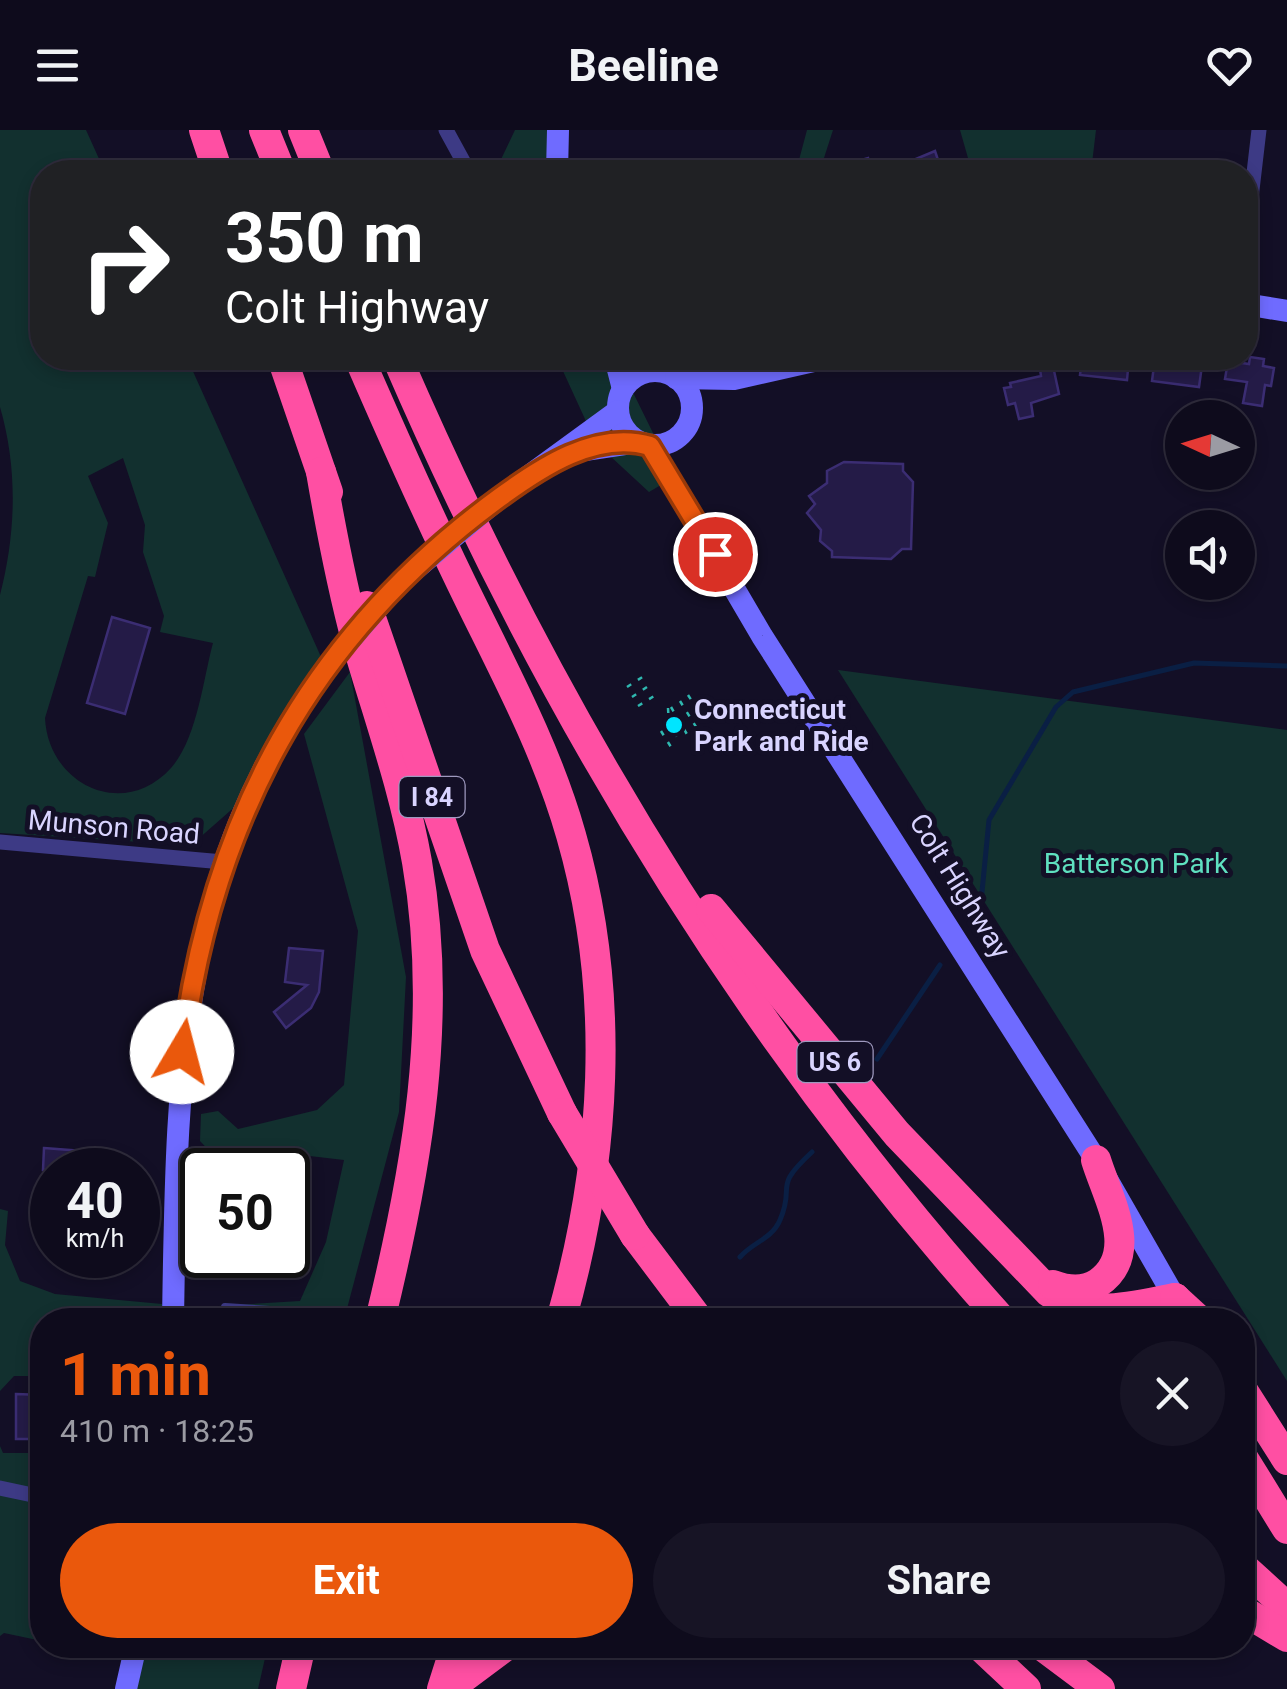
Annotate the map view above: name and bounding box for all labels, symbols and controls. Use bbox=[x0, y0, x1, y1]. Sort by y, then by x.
icon: menu bbox=[30, 38, 85, 93]
icon: heart bbox=[1202, 38, 1257, 93]
text: Beeline bbox=[568, 39, 719, 92]
text: 350 m bbox=[225, 197, 424, 279]
icon: right bbox=[60, 200, 190, 330]
text: Colt Highway bbox=[225, 281, 489, 334]
north arrow bbox=[1165, 400, 1255, 490]
map controls bbox=[1165, 400, 1255, 600]
button: sound bbox=[1165, 510, 1255, 600]
pin bbox=[673, 512, 758, 597]
icon: arrive bbox=[688, 527, 743, 582]
place label: Connecticut Park and Ride bbox=[694, 693, 869, 758]
marker: Connecticut Park and Ride bbox=[663, 714, 685, 736]
road number: I 84 bbox=[400, 777, 464, 817]
street label: Munson Road bbox=[27, 803, 201, 851]
street label: Colt Highway bbox=[902, 808, 1018, 964]
park label: Batterson Park bbox=[1044, 847, 1229, 880]
position arrow bbox=[130, 1000, 234, 1104]
road number: US 6 bbox=[798, 1042, 872, 1082]
speed limit sign: 50 bbox=[180, 1148, 310, 1278]
text: 40 bbox=[66, 1172, 124, 1230]
text: km/h bbox=[66, 1224, 124, 1253]
text: 1 min bbox=[60, 1339, 211, 1410]
button: close bbox=[1120, 1341, 1225, 1446]
text: 410 m · 18:25 bbox=[60, 1412, 254, 1450]
button: Exit bbox=[60, 1523, 633, 1638]
button: Share bbox=[653, 1523, 1225, 1638]

